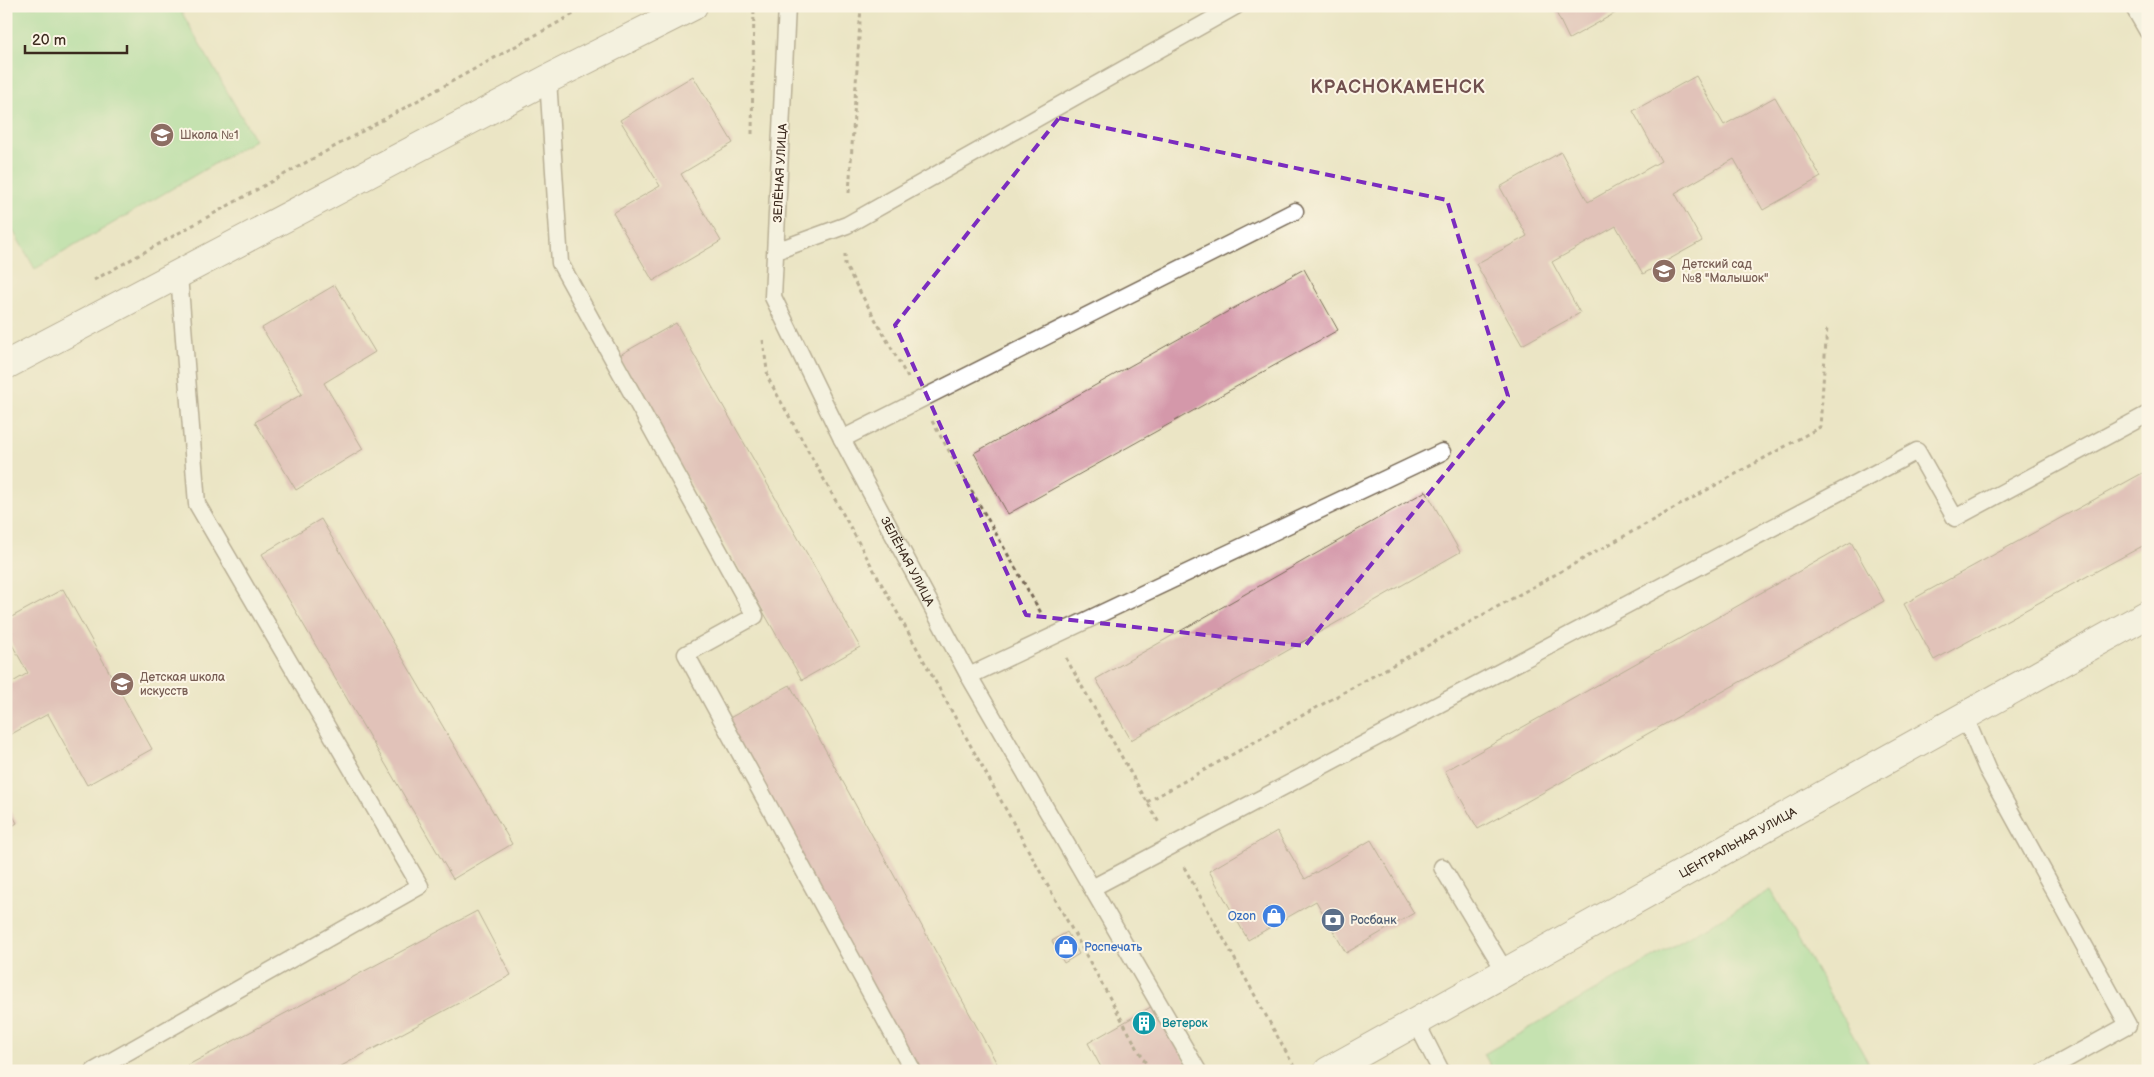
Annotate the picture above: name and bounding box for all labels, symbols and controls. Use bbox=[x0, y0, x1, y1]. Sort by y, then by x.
scale bar bbox=[25, 22, 128, 54]
text: 20 m bbox=[32, 31, 66, 50]
district label: КРАСНОКАМЕНСК bbox=[1310, 77, 1486, 98]
school or university icon: Школа №1 bbox=[149, 122, 175, 148]
street label: ЗЕЛЁНАЯ УЛИЦА bbox=[769, 122, 791, 223]
place label: Школа №1 bbox=[180, 128, 239, 143]
place label: Детский сад №8 "Малышок" bbox=[1682, 257, 1769, 286]
school or university icon: Детский сад №8 "Малышок" bbox=[1651, 258, 1677, 284]
street label: ЗЕЛЁНАЯ УЛИЦА bbox=[877, 514, 938, 610]
place label: Детская школа искусств bbox=[140, 670, 225, 699]
school or university icon: Детская школа искусств bbox=[109, 671, 135, 697]
street label: ЦЕНТРАЛЬНАЯ УЛИЦА bbox=[1677, 804, 1800, 882]
shop icon: Ozon bbox=[1261, 903, 1287, 929]
bank icon: Росбанк bbox=[1320, 907, 1346, 933]
place label: Ozon bbox=[1228, 909, 1256, 924]
place label: Росбанк bbox=[1350, 913, 1397, 928]
shop icon: Роспечать bbox=[1053, 934, 1079, 960]
place label: Роспечать bbox=[1084, 940, 1142, 955]
building icon: Ветерок bbox=[1131, 1010, 1157, 1036]
place label: Ветерок bbox=[1162, 1016, 1209, 1031]

